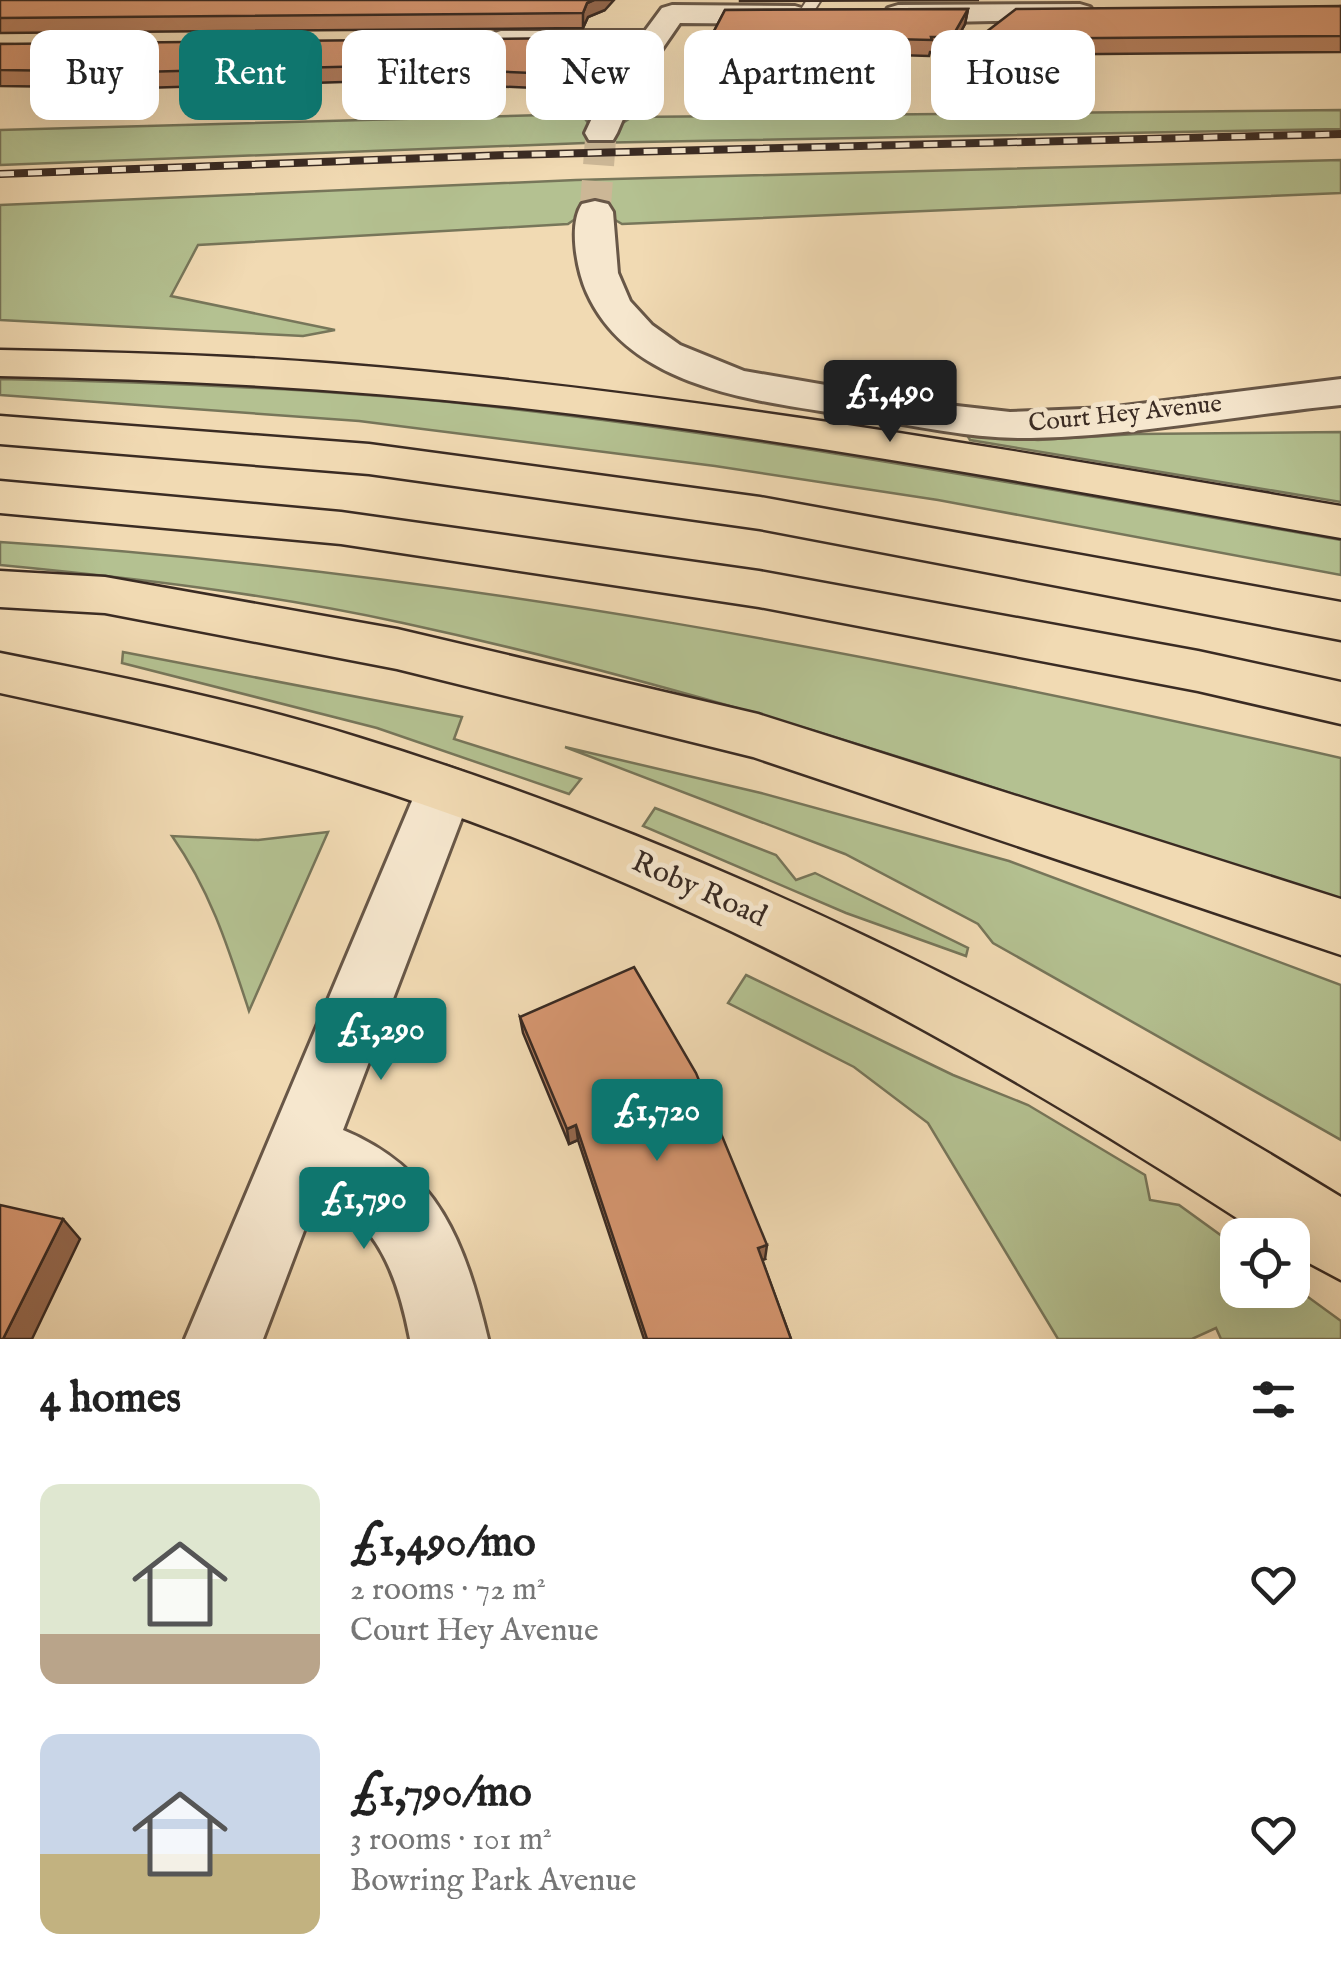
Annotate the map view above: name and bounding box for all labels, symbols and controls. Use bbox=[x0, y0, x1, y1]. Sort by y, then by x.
chip: Buy bbox=[30, 30, 159, 120]
chip: Rent bbox=[179, 30, 322, 120]
chip: Filters bbox=[342, 30, 506, 120]
chip: New bbox=[526, 30, 664, 120]
chip: Apartment bbox=[684, 30, 911, 120]
chip: House bbox=[931, 30, 1095, 120]
pin: £1,490 bbox=[809, 360, 971, 445]
text: £1,490 bbox=[846, 372, 934, 413]
street label: Court Hey Avenue bbox=[1027, 388, 1223, 440]
street label: Roby Road bbox=[626, 843, 773, 937]
pin: £1,290 bbox=[300, 998, 462, 1083]
text: £1,290 bbox=[337, 1010, 425, 1051]
pin: £1,720 bbox=[576, 1079, 738, 1164]
text: £1,720 bbox=[614, 1091, 700, 1132]
pin: £1,790 bbox=[283, 1167, 445, 1252]
text: £1,790 bbox=[321, 1179, 407, 1220]
map controls bbox=[1220, 1218, 1310, 1308]
button: locate bbox=[1220, 1218, 1310, 1308]
icon: filters bbox=[1246, 1372, 1301, 1427]
text: 4 homes bbox=[40, 1373, 181, 1426]
text: £1,490/mo bbox=[350, 1517, 536, 1570]
icon: home bbox=[120, 1524, 240, 1644]
icon: heart bbox=[1246, 1557, 1301, 1612]
text: 2 rooms · 72 m² bbox=[350, 1570, 546, 1611]
text: Court Hey Avenue bbox=[350, 1611, 599, 1652]
text: £1,790/mo bbox=[350, 1767, 532, 1820]
icon: home bbox=[120, 1774, 240, 1894]
icon: heart bbox=[1246, 1807, 1301, 1862]
text: 3 rooms · 101 m² bbox=[350, 1820, 552, 1861]
text: Bowring Park Avenue bbox=[350, 1861, 636, 1902]

